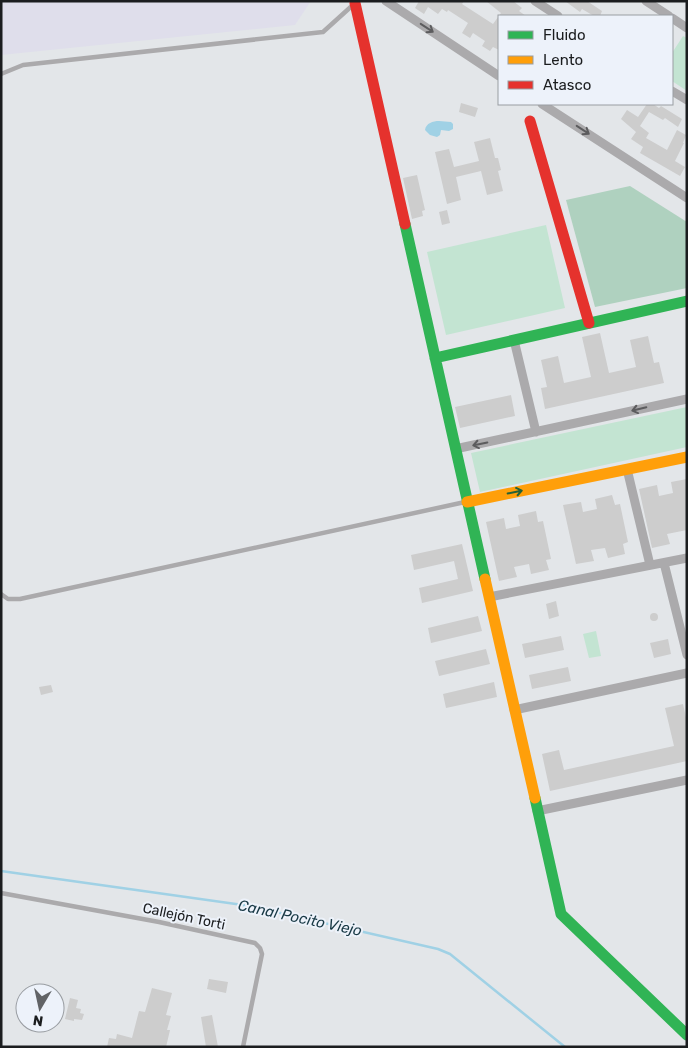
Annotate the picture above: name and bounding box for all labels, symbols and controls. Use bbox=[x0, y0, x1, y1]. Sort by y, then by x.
legend bbox=[498, 15, 673, 105]
one-way arrow bbox=[419, 23, 433, 33]
text: Fluido bbox=[543, 26, 586, 44]
text: Lento bbox=[543, 51, 583, 69]
text: Atasco bbox=[543, 76, 591, 94]
one-way arrow bbox=[576, 125, 590, 136]
one-way arrow bbox=[632, 405, 648, 415]
one-way arrow bbox=[473, 440, 489, 449]
one-way arrow bbox=[507, 487, 523, 496]
water label: Canal Pocito Viejo bbox=[236, 896, 364, 940]
street label: Callejón Torti bbox=[141, 899, 227, 934]
north arrow bbox=[15, 983, 65, 1033]
text: N bbox=[32, 1011, 44, 1030]

